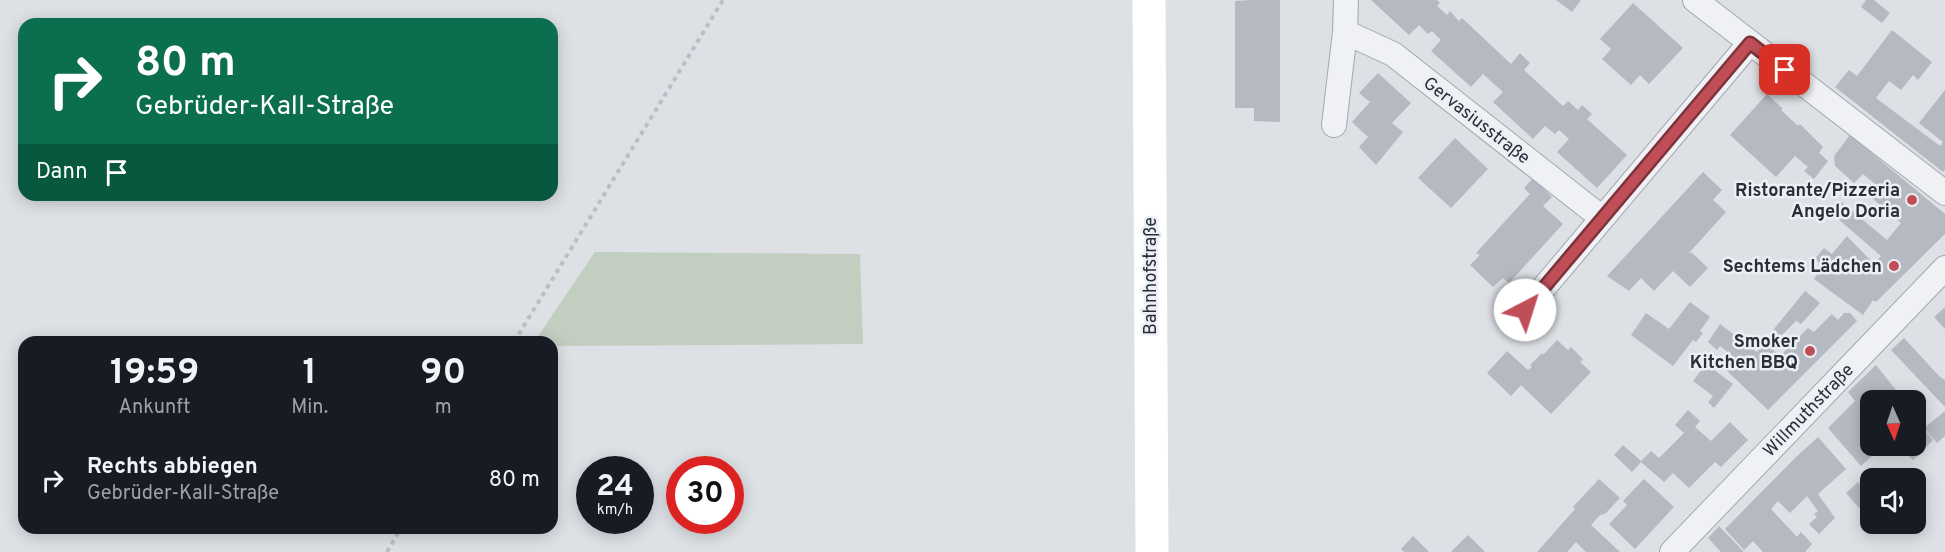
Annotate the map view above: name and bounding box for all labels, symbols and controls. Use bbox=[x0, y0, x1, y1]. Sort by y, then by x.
text: 80 m bbox=[135, 38, 236, 91]
icon: right bbox=[36, 42, 114, 120]
pin bbox=[1759, 44, 1810, 95]
icon: arrive bbox=[1768, 53, 1801, 86]
street label: Gervasiusstraße bbox=[1418, 72, 1534, 170]
text: Gebrüder-Kall-Straße bbox=[135, 90, 394, 124]
icon: arrive bbox=[100, 156, 133, 189]
text: Dann bbox=[36, 159, 88, 186]
place label: Ristorante/Pizzeria Angelo Doria bbox=[1735, 180, 1900, 224]
marker: Ristorante/Pizzeria Angelo Doria bbox=[1905, 193, 1919, 207]
street label: Bahnhofstraße bbox=[1140, 217, 1163, 335]
place label: Sechtems Lädchen bbox=[1723, 256, 1882, 279]
marker: Sechtems Lädchen bbox=[1887, 259, 1901, 273]
position arrow bbox=[1493, 278, 1557, 342]
place label: Smoker Kitchen BBQ bbox=[1690, 331, 1798, 375]
marker: Smoker Kitchen BBQ bbox=[1803, 344, 1817, 358]
text: 19:59 bbox=[110, 351, 199, 397]
text: 1 bbox=[303, 351, 317, 397]
text: 90 bbox=[420, 351, 466, 397]
street label: Willmuthstraße bbox=[1759, 359, 1859, 463]
north arrow bbox=[1860, 390, 1926, 456]
map controls bbox=[1860, 390, 1926, 534]
text: Ankunft bbox=[118, 395, 191, 421]
text: Min. bbox=[291, 395, 328, 421]
text: m bbox=[435, 395, 452, 421]
text: Rechts abbiegen bbox=[87, 454, 258, 481]
speed limit sign: 30 bbox=[666, 456, 744, 534]
icon: right bbox=[36, 464, 69, 497]
text: 80 m bbox=[489, 467, 540, 494]
button: sound bbox=[1860, 468, 1926, 534]
text: 24 bbox=[596, 469, 634, 506]
text: Gebrüder-Kall-Straße bbox=[87, 481, 279, 507]
text: km/h bbox=[597, 501, 633, 520]

